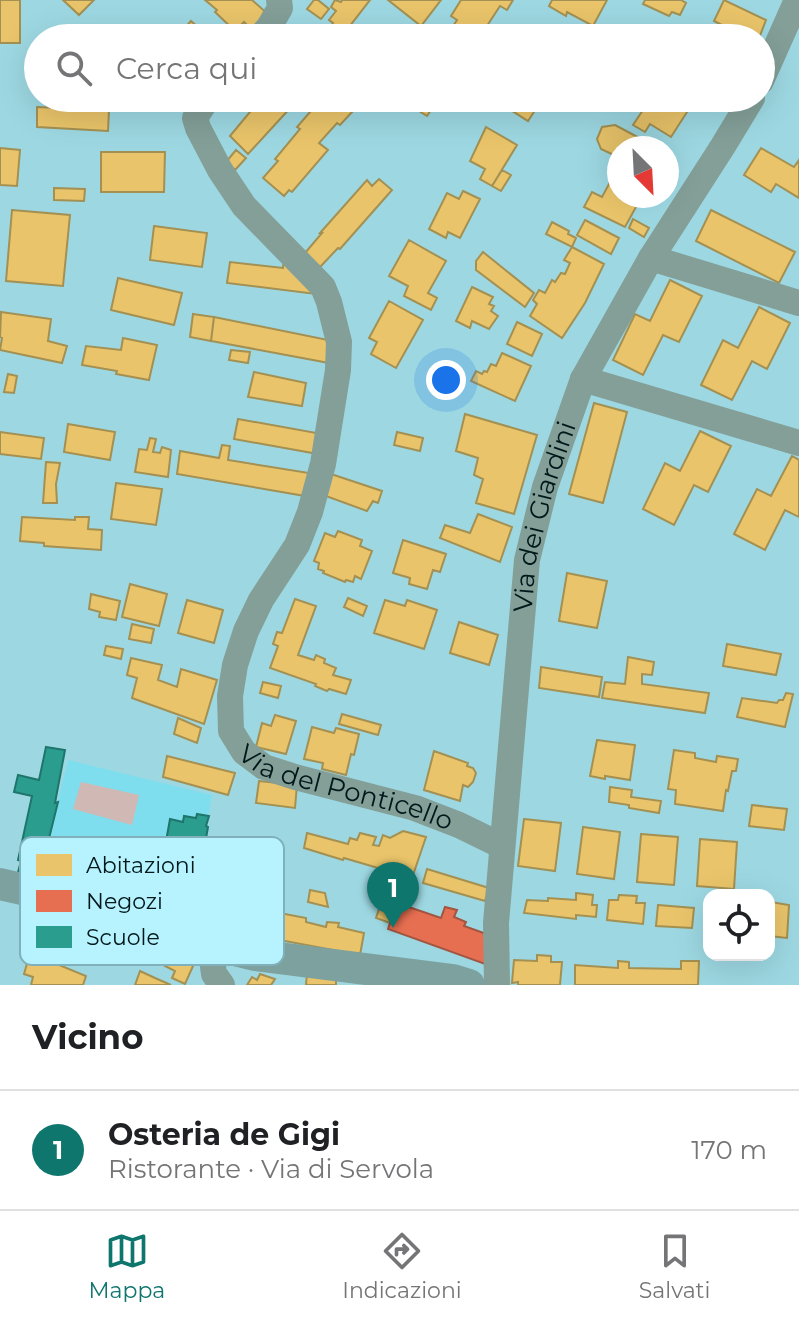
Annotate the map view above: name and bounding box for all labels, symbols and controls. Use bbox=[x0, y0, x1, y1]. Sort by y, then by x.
search box bbox=[24, 24, 775, 112]
icon: search bbox=[52, 46, 96, 90]
text: Cerca qui bbox=[116, 50, 257, 87]
north arrow bbox=[607, 136, 679, 208]
your location bbox=[426, 360, 466, 400]
street label: Via dei Giardini bbox=[507, 417, 583, 613]
street label: Via del Ponticello bbox=[232, 737, 458, 837]
legend bbox=[20, 837, 284, 965]
text: Abitazioni bbox=[86, 852, 196, 879]
pin: 1 bbox=[367, 862, 419, 928]
text: Negozi bbox=[86, 888, 163, 915]
map controls bbox=[703, 889, 775, 961]
button: locate bbox=[703, 889, 775, 961]
text: Scuole bbox=[86, 924, 160, 951]
text: Vicino bbox=[32, 1016, 144, 1058]
text: Osteria de Gigi bbox=[108, 1116, 340, 1153]
text: 1 bbox=[53, 1134, 63, 1166]
text: 170 m bbox=[691, 1134, 767, 1166]
text: Ristorante · Via di Servola bbox=[108, 1153, 434, 1185]
tab: Mappa bbox=[89, 1229, 165, 1304]
tab: Indicazioni bbox=[342, 1229, 462, 1304]
tab: Salvati bbox=[639, 1229, 710, 1304]

